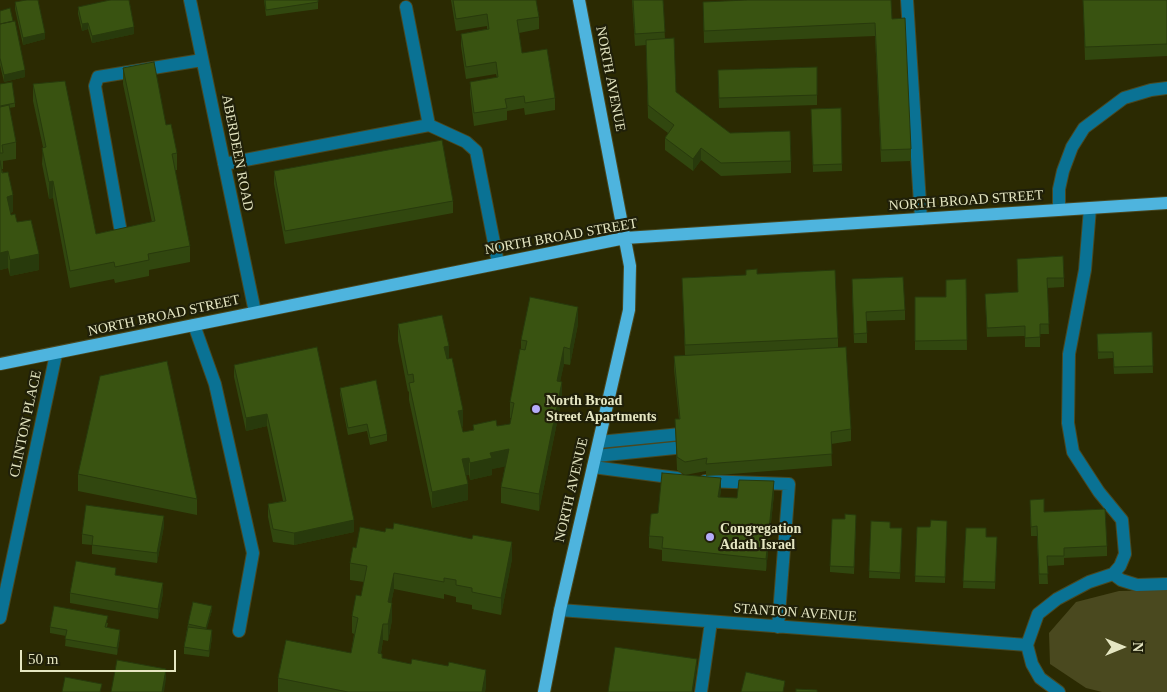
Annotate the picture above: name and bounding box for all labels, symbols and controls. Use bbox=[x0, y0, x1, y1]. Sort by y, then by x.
street label: NORTH AVENUE bbox=[592, 25, 628, 133]
street label: ABERDEEN ROAD bbox=[218, 94, 256, 212]
street label: NORTH BROAD STREET bbox=[888, 187, 1044, 215]
street label: NORTH BROAD STREET bbox=[483, 215, 639, 259]
street label: NORTH BROAD STREET bbox=[87, 292, 241, 340]
street label: CLINTON PLACE bbox=[6, 369, 46, 479]
place label: North Broad Street Apartments bbox=[546, 393, 657, 426]
marker: North Broad Street Apartments bbox=[530, 403, 542, 415]
street label: NORTH AVENUE bbox=[552, 436, 592, 544]
place label: Congregation Adath Israel bbox=[720, 521, 801, 554]
marker: Congregation Adath Israel bbox=[704, 531, 716, 543]
street label: STANTON AVENUE bbox=[733, 600, 857, 626]
north arrow bbox=[1097, 622, 1147, 672]
scale bar bbox=[22, 640, 179, 672]
text: N bbox=[1130, 642, 1145, 652]
text: 50 m bbox=[28, 651, 58, 667]

